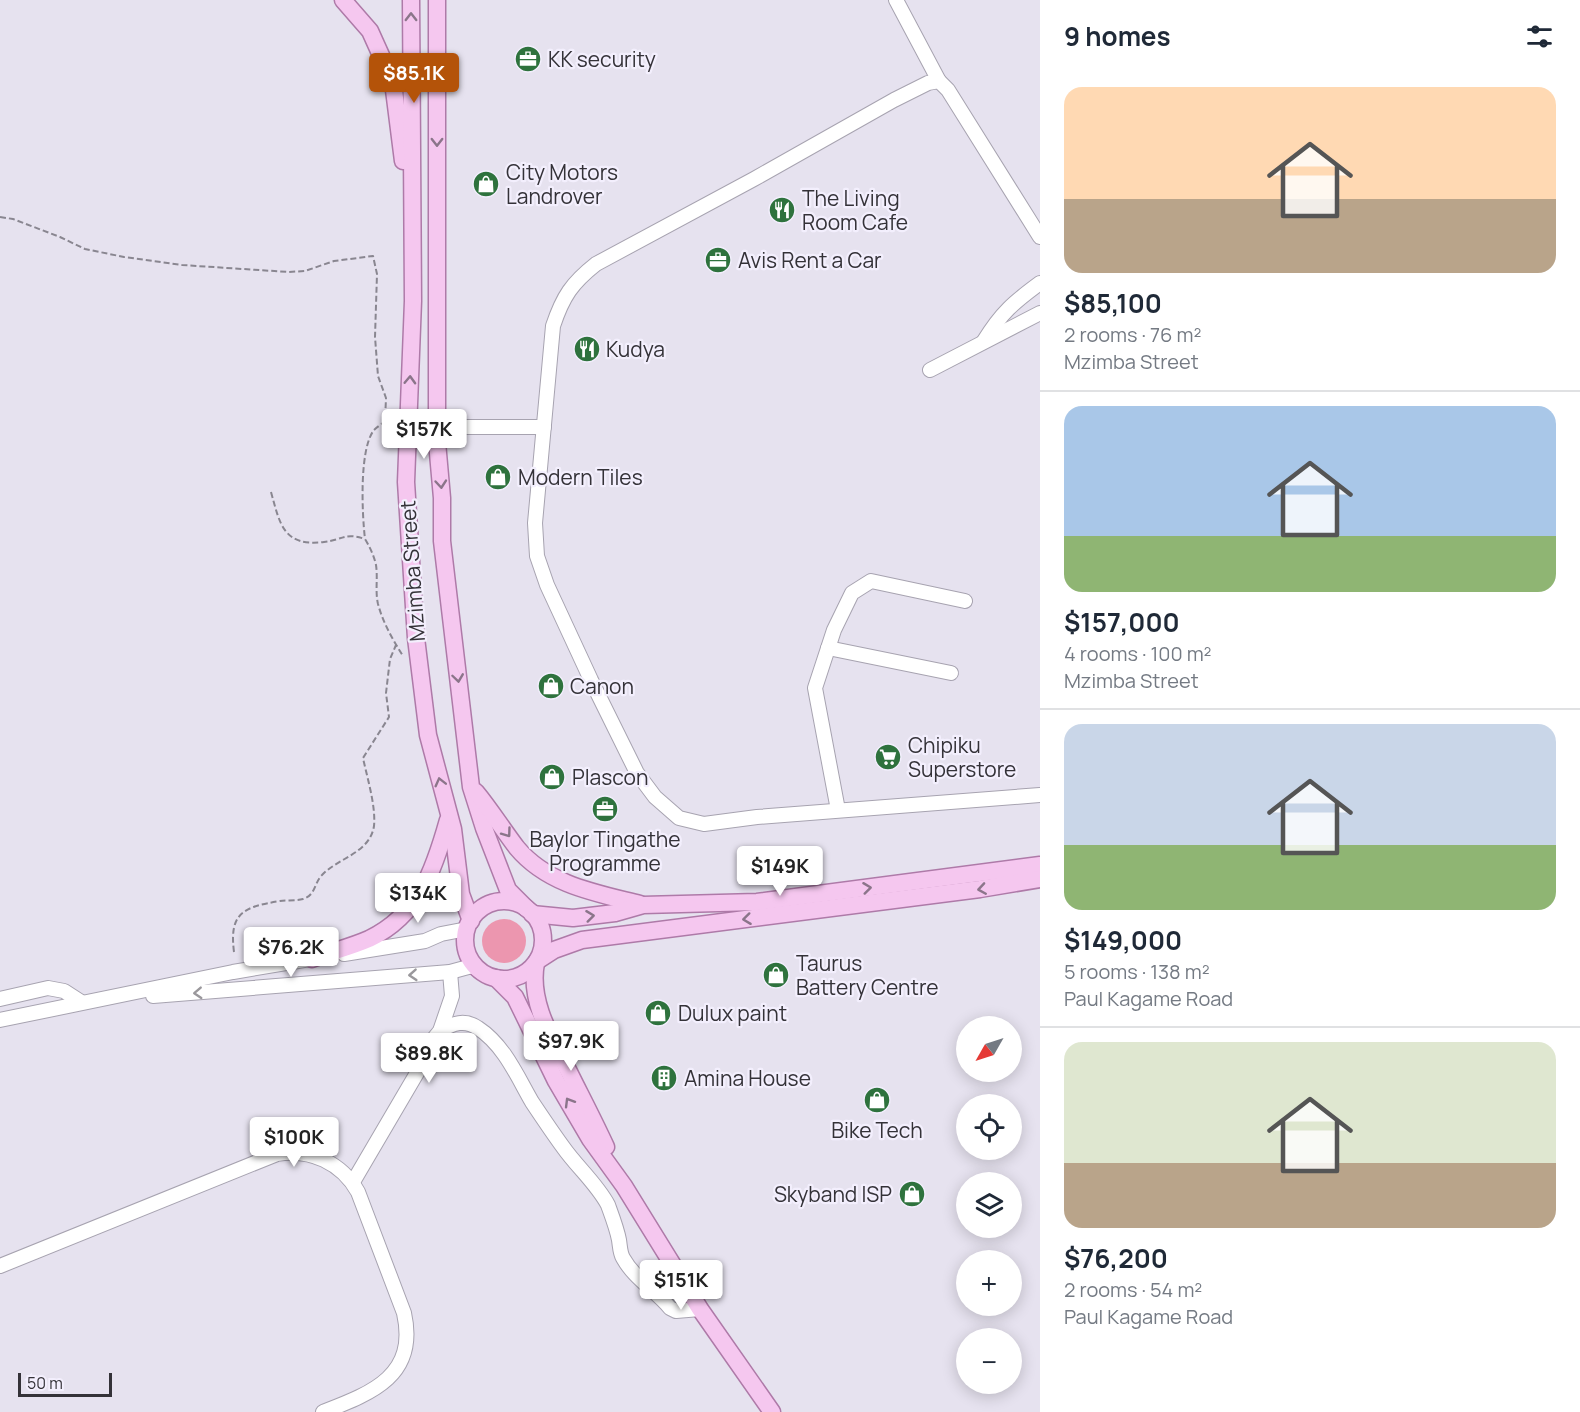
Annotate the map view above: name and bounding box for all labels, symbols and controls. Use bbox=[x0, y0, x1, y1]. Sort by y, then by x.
one-way arrow bbox=[405, 12, 418, 21]
text: 9 homes bbox=[1064, 18, 1171, 54]
icon: filters bbox=[1523, 20, 1556, 53]
office icon: KK security bbox=[513, 44, 543, 74]
place label: KK security bbox=[548, 45, 656, 73]
pin: $85.1K bbox=[365, 53, 463, 104]
text: $85.1K bbox=[383, 59, 445, 86]
icon: home bbox=[1256, 126, 1364, 234]
one-way arrow bbox=[431, 138, 443, 147]
place label: City Motors Landrover bbox=[506, 158, 618, 210]
shop icon: City Motors Landrover bbox=[471, 169, 501, 199]
place label: The Living Room Cafe bbox=[802, 184, 908, 236]
restaurant icon: The Living Room Cafe bbox=[767, 195, 797, 225]
office icon: Avis Rent a Car bbox=[703, 245, 733, 275]
place label: Avis Rent a Car bbox=[738, 246, 882, 274]
text: $85,100 bbox=[1064, 285, 1162, 321]
text: 2 rooms · 76 m² bbox=[1064, 321, 1201, 348]
restaurant icon: Kudya bbox=[572, 334, 602, 364]
place label: Kudya bbox=[606, 335, 665, 363]
text: Mzimba Street bbox=[1064, 348, 1199, 375]
one-way arrow bbox=[403, 375, 416, 384]
pin: $157K bbox=[382, 409, 466, 460]
text: $157K bbox=[396, 415, 452, 442]
icon: home bbox=[1256, 445, 1364, 553]
shop icon: Modern Tiles bbox=[483, 462, 513, 492]
place label: Modern Tiles bbox=[518, 463, 643, 491]
one-way arrow bbox=[434, 480, 447, 489]
street label: Mzimba Street bbox=[393, 499, 431, 643]
text: $157,000 bbox=[1064, 604, 1180, 640]
text: 4 rooms · 100 m² bbox=[1064, 640, 1212, 667]
text: Mzimba Street bbox=[1064, 667, 1199, 694]
shop icon: Canon bbox=[536, 671, 566, 701]
place label: Canon bbox=[570, 672, 634, 700]
one-way arrow bbox=[451, 674, 463, 683]
place label: Chipiku Superstore bbox=[908, 731, 1016, 783]
supermarket icon: Chipiku Superstore bbox=[873, 742, 903, 772]
shop icon: Plascon bbox=[537, 762, 567, 792]
place label: Plascon bbox=[572, 763, 648, 791]
icon: home bbox=[1256, 763, 1364, 871]
one-way arrow bbox=[435, 777, 448, 787]
office icon: Baylor Tingathe Programme bbox=[590, 794, 620, 824]
place label: Baylor Tingathe Programme bbox=[529, 825, 681, 877]
one-way arrow bbox=[499, 827, 510, 838]
pin: $149K bbox=[738, 846, 822, 897]
text: $149K bbox=[751, 852, 809, 879]
pin: $134K bbox=[376, 873, 460, 924]
text: $134K bbox=[389, 879, 447, 906]
one-way arrow bbox=[863, 882, 872, 894]
one-way arrow bbox=[978, 882, 987, 894]
one-way arrow bbox=[586, 910, 595, 923]
one-way arrow bbox=[743, 912, 752, 924]
text: $149,000 bbox=[1064, 922, 1182, 958]
pin: $76.2K bbox=[242, 927, 340, 978]
text: $76.2K bbox=[258, 933, 324, 960]
place label: Taurus Battery Centre bbox=[796, 949, 939, 1001]
text: 5 rooms · 138 m² bbox=[1064, 958, 1210, 985]
shop icon: Taurus Battery Centre bbox=[761, 960, 791, 990]
one-way arrow bbox=[408, 968, 417, 981]
text: Paul Kagame Road bbox=[1064, 985, 1233, 1012]
one-way arrow bbox=[193, 987, 202, 1000]
shop icon: Dulux paint bbox=[643, 998, 673, 1028]
place label: Dulux paint bbox=[678, 999, 787, 1027]
north arrow bbox=[956, 1016, 1022, 1082]
map controls bbox=[956, 1016, 1022, 1394]
pin: $97.9K bbox=[522, 1021, 620, 1072]
text: $97.9K bbox=[538, 1027, 604, 1054]
pin: $89.8K bbox=[380, 1033, 478, 1084]
text: $89.8K bbox=[395, 1039, 463, 1066]
building icon: Amina House bbox=[649, 1063, 679, 1093]
place label: Amina House bbox=[684, 1064, 811, 1092]
icon: home bbox=[1256, 1081, 1364, 1189]
shop icon: Bike Tech bbox=[862, 1085, 892, 1115]
button: locate bbox=[956, 1094, 1022, 1160]
one-way arrow bbox=[565, 1098, 576, 1108]
place label: Bike Tech bbox=[831, 1116, 923, 1144]
pin: $100K bbox=[252, 1117, 336, 1168]
text: $100K bbox=[264, 1123, 324, 1150]
button: layers bbox=[956, 1172, 1022, 1238]
shop icon: Skyband ISP bbox=[897, 1179, 927, 1209]
place label: Skyband ISP bbox=[774, 1180, 892, 1208]
text: $76,200 bbox=[1064, 1240, 1168, 1276]
button: + bbox=[956, 1250, 1022, 1316]
pin: $151K bbox=[639, 1260, 723, 1311]
text: $151K bbox=[654, 1266, 708, 1293]
text: 2 rooms · 54 m² bbox=[1064, 1276, 1202, 1303]
text: Paul Kagame Road bbox=[1064, 1303, 1233, 1330]
button: − bbox=[956, 1328, 1022, 1394]
scale bar bbox=[18, 1370, 112, 1398]
text: 50 m bbox=[27, 1372, 63, 1394]

